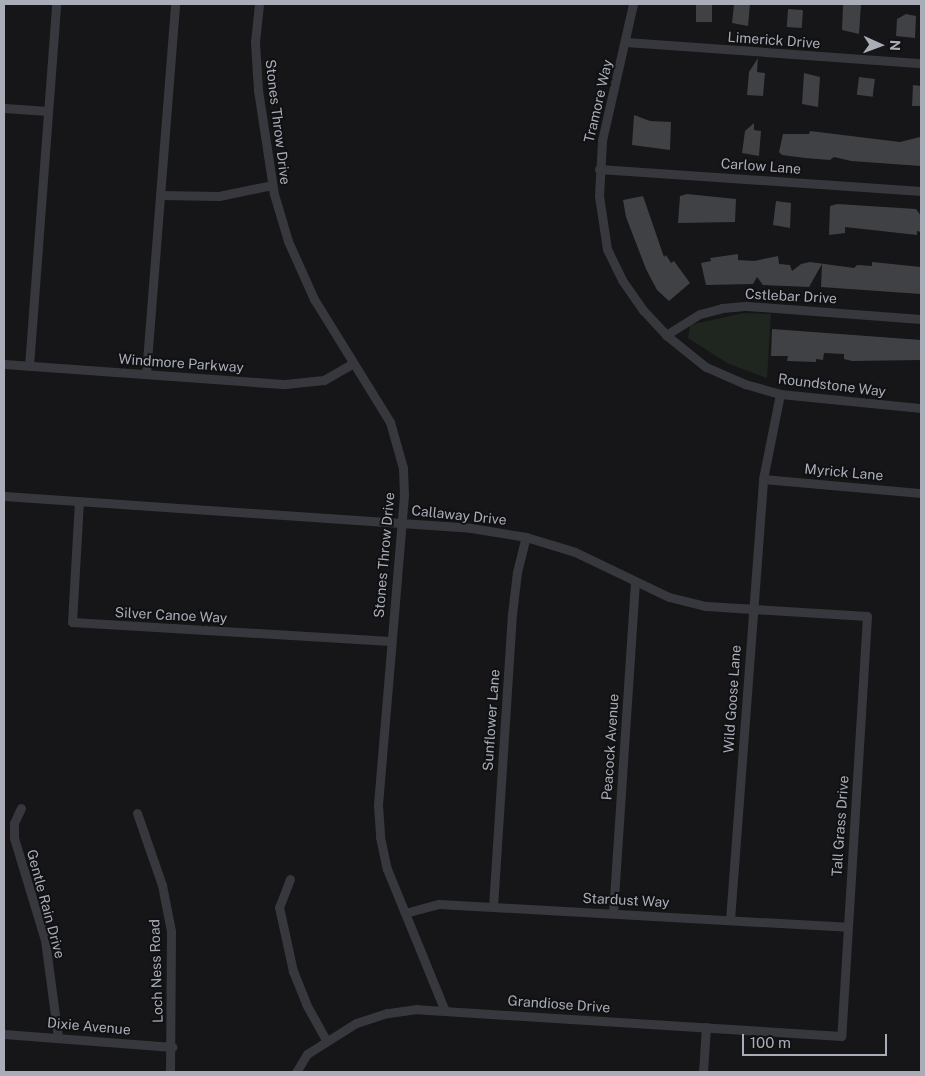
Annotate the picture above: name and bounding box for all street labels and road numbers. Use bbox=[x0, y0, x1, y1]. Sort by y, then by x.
street label: Limerick Drive bbox=[727, 28, 821, 52]
street label: Stones Throw Drive bbox=[262, 58, 294, 186]
street label: Tramore Way bbox=[580, 58, 616, 144]
street label: Carlow Lane bbox=[720, 155, 802, 177]
street label: Cstlebar Drive bbox=[745, 285, 837, 307]
street label: Windmore Parkway bbox=[118, 350, 244, 376]
street label: Roundstone Way bbox=[777, 370, 887, 400]
street label: Myrick Lane bbox=[804, 460, 884, 484]
street label: Stones Throw Drive bbox=[370, 491, 398, 619]
street label: Callaway Drive bbox=[411, 502, 507, 528]
street label: Silver Canoe Way bbox=[114, 604, 228, 626]
street label: Wild Goose Lane bbox=[720, 644, 744, 754]
street label: Sunflower Lane bbox=[479, 669, 503, 771]
street label: Peacock Avenue bbox=[598, 693, 622, 801]
street label: Tall Grass Drive bbox=[828, 775, 852, 877]
street label: Gentle Rain Drive bbox=[23, 848, 69, 960]
street label: Stardust Way bbox=[582, 889, 670, 911]
street label: Loch Ness Road bbox=[146, 919, 166, 1023]
street label: Grandiose Drive bbox=[507, 992, 611, 1016]
street label: Dixie Avenue bbox=[46, 1014, 132, 1038]

